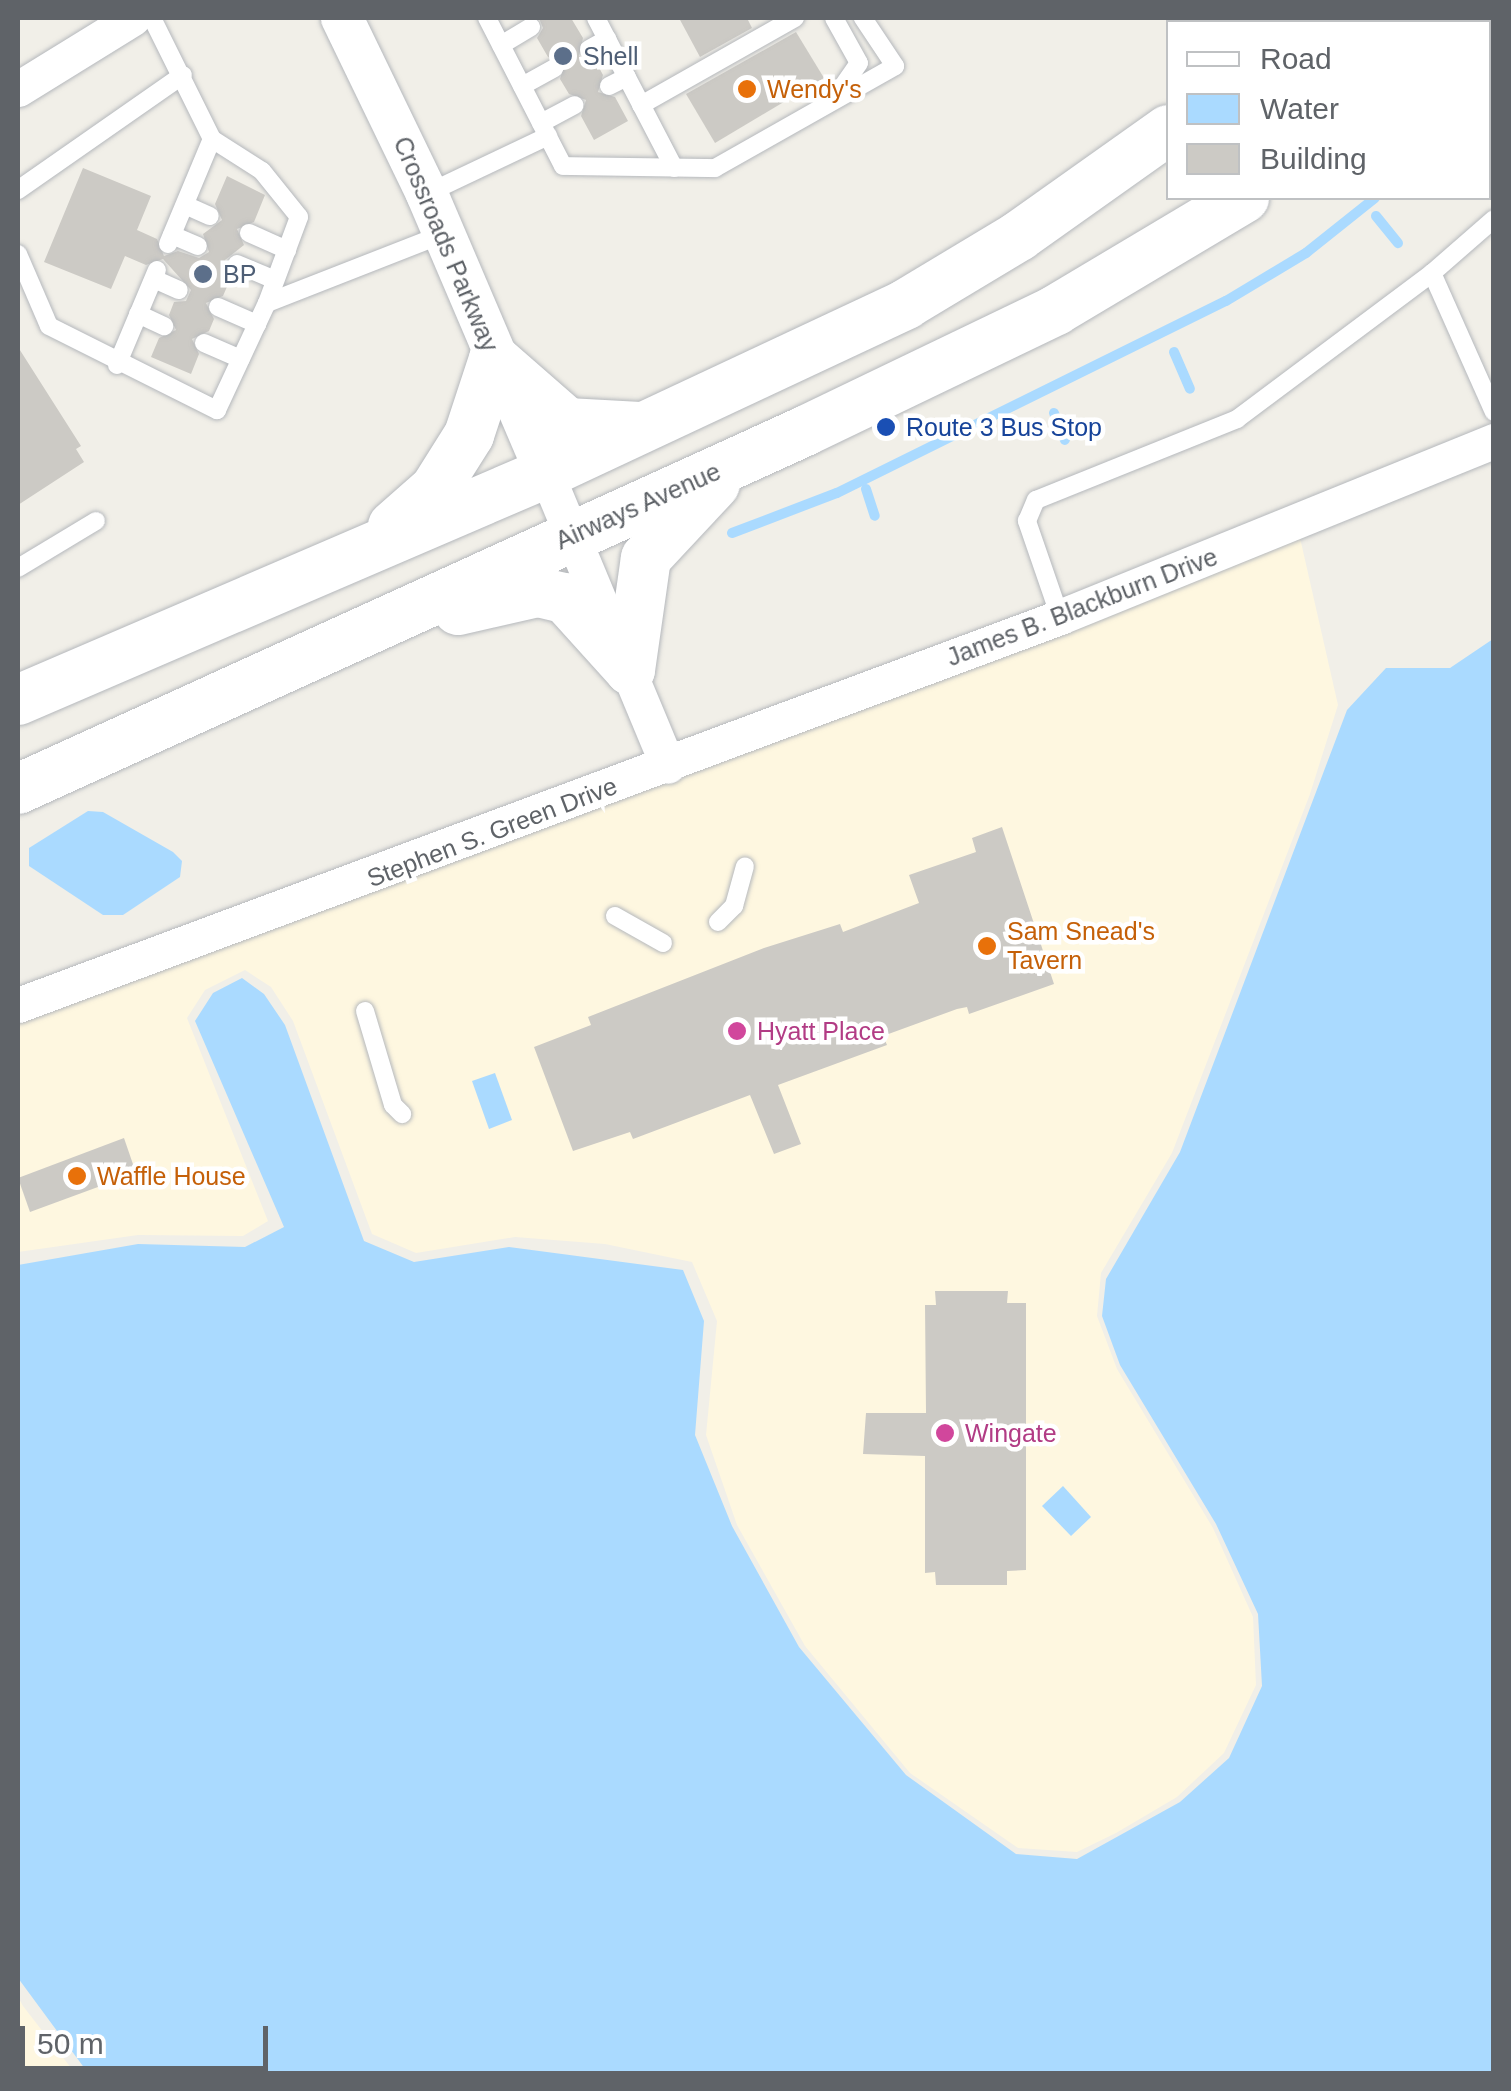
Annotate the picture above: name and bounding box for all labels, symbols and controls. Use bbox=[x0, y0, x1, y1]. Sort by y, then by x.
legend bbox=[1166, 20, 1491, 200]
place label: Shell bbox=[583, 41, 639, 71]
text: Road bbox=[1260, 42, 1332, 75]
marker: Shell bbox=[552, 45, 574, 67]
place label: Wendy's bbox=[767, 74, 862, 104]
marker: Wendy's bbox=[736, 78, 758, 100]
text: Water bbox=[1260, 92, 1339, 125]
street label: Crossroads Parkway bbox=[387, 132, 505, 356]
text: Building bbox=[1260, 142, 1367, 175]
place label: BP bbox=[223, 259, 256, 289]
marker: BP bbox=[192, 263, 214, 285]
place label: Route 3 Bus Stop bbox=[906, 412, 1102, 442]
marker: Route 3 Bus Stop bbox=[875, 416, 897, 438]
street label: Airways Avenue bbox=[550, 456, 726, 556]
street label: James B. Blackburn Drive bbox=[942, 541, 1222, 673]
street label: Stephen S. Green Drive bbox=[363, 770, 621, 894]
place label: Sam Snead's Tavern bbox=[1007, 917, 1155, 976]
marker: Sam Snead's Tavern bbox=[976, 935, 998, 957]
place label: Hyatt Place bbox=[757, 1016, 885, 1046]
marker: Hyatt Place bbox=[726, 1020, 748, 1042]
place label: Waffle House bbox=[97, 1161, 246, 1191]
marker: Waffle House bbox=[66, 1165, 88, 1187]
place label: Wingate bbox=[965, 1418, 1057, 1448]
marker: Wingate bbox=[934, 1422, 956, 1444]
scale bar bbox=[25, 2006, 272, 2068]
text: 50 m bbox=[37, 2027, 104, 2060]

